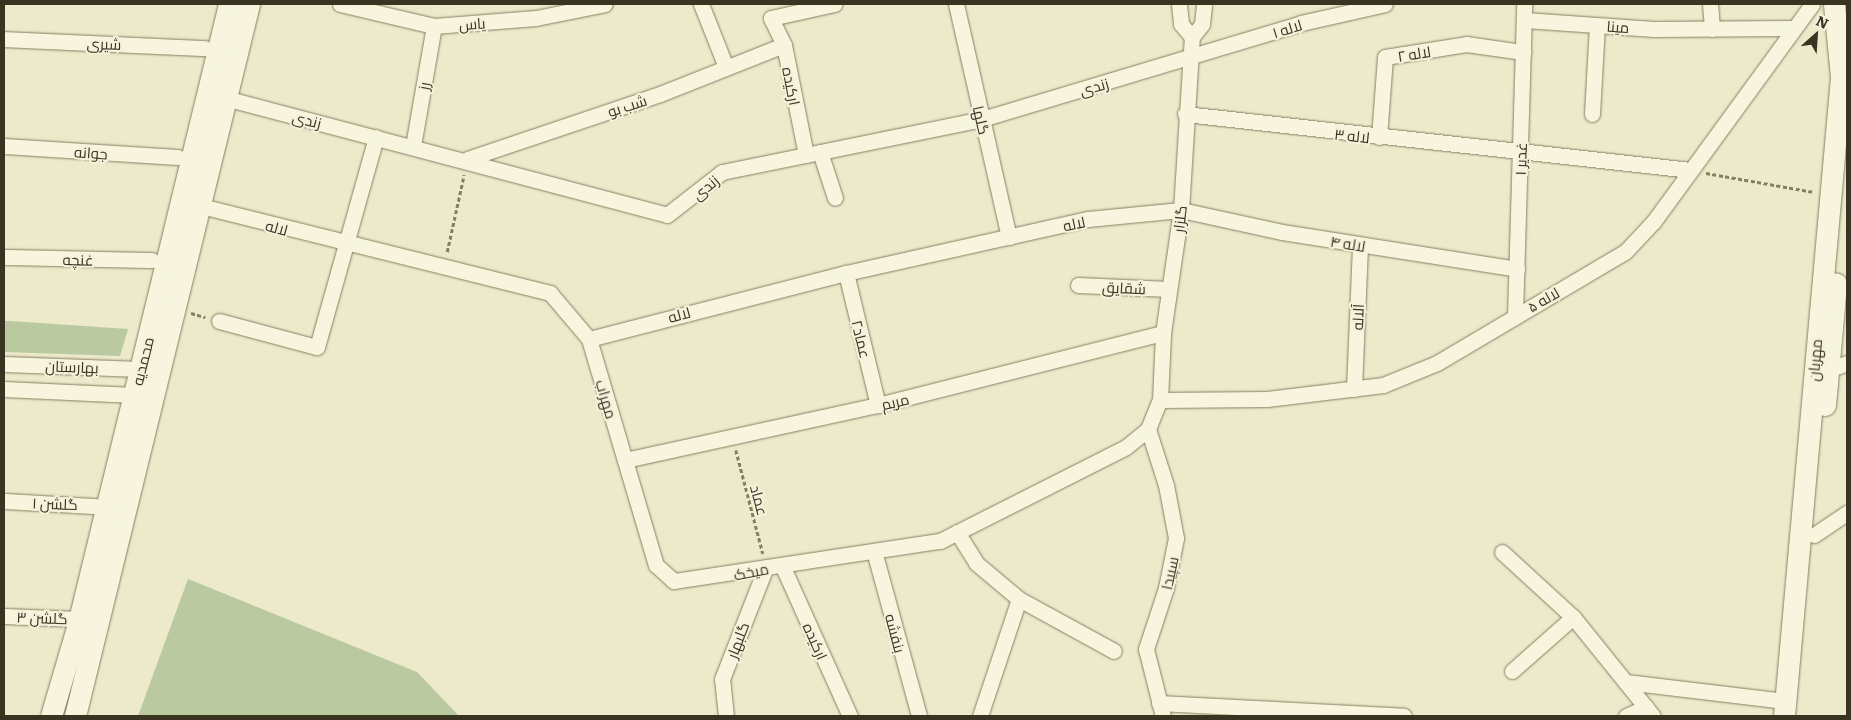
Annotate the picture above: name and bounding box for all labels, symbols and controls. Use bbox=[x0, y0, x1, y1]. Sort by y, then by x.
north arrow bbox=[1791, 10, 1841, 60]
text: N bbox=[1813, 10, 1832, 33]
street label: یاس bbox=[458, 13, 486, 33]
street label: لاله ۱ bbox=[1270, 15, 1304, 41]
street label: مینا bbox=[1606, 16, 1630, 36]
street label: شیری bbox=[86, 33, 122, 53]
street label: لاله ۲ bbox=[1396, 42, 1432, 64]
street label: ارکیده bbox=[779, 65, 805, 107]
street label: زندی bbox=[1077, 73, 1111, 99]
street label: رز bbox=[413, 81, 433, 91]
street label: شب بو bbox=[605, 90, 649, 120]
street label: گلها bbox=[970, 104, 994, 136]
street label: زندی bbox=[291, 107, 323, 131]
street label: لاله ۳ bbox=[1333, 124, 1371, 146]
street label: جوانه bbox=[74, 142, 108, 162]
street label: غدیر ۱ bbox=[1510, 142, 1530, 176]
street label: زندی bbox=[688, 171, 722, 203]
street label: گلزار bbox=[1168, 204, 1190, 234]
street label: لاله bbox=[1061, 212, 1087, 234]
street label: لاله bbox=[264, 215, 290, 239]
street label: لاله ۴ bbox=[1329, 231, 1367, 255]
street label: غنچه bbox=[62, 250, 94, 268]
street label: شقایق bbox=[1102, 277, 1146, 297]
street label: لاله ۵ bbox=[1524, 283, 1562, 315]
street label: لاله bbox=[666, 302, 692, 326]
street label: آلاله bbox=[1347, 303, 1367, 331]
street label: عماد۲ bbox=[849, 318, 875, 360]
street label: محمدیه bbox=[127, 335, 157, 387]
street label: مهربان bbox=[1803, 338, 1825, 382]
street label: بهارستان bbox=[45, 356, 99, 376]
street label: مهراب bbox=[593, 377, 621, 421]
street label: مریم bbox=[879, 389, 911, 413]
street label: عماد bbox=[747, 483, 773, 517]
street label: گلشن ۱ bbox=[32, 493, 78, 513]
street label: سپیدا bbox=[1157, 555, 1181, 591]
street label: میخک bbox=[732, 559, 770, 583]
street label: گلشن ۳ bbox=[16, 607, 68, 627]
street label: بنفشه bbox=[882, 612, 910, 654]
street label: گلبهار bbox=[722, 619, 752, 661]
street label: ارکیده bbox=[800, 620, 832, 662]

